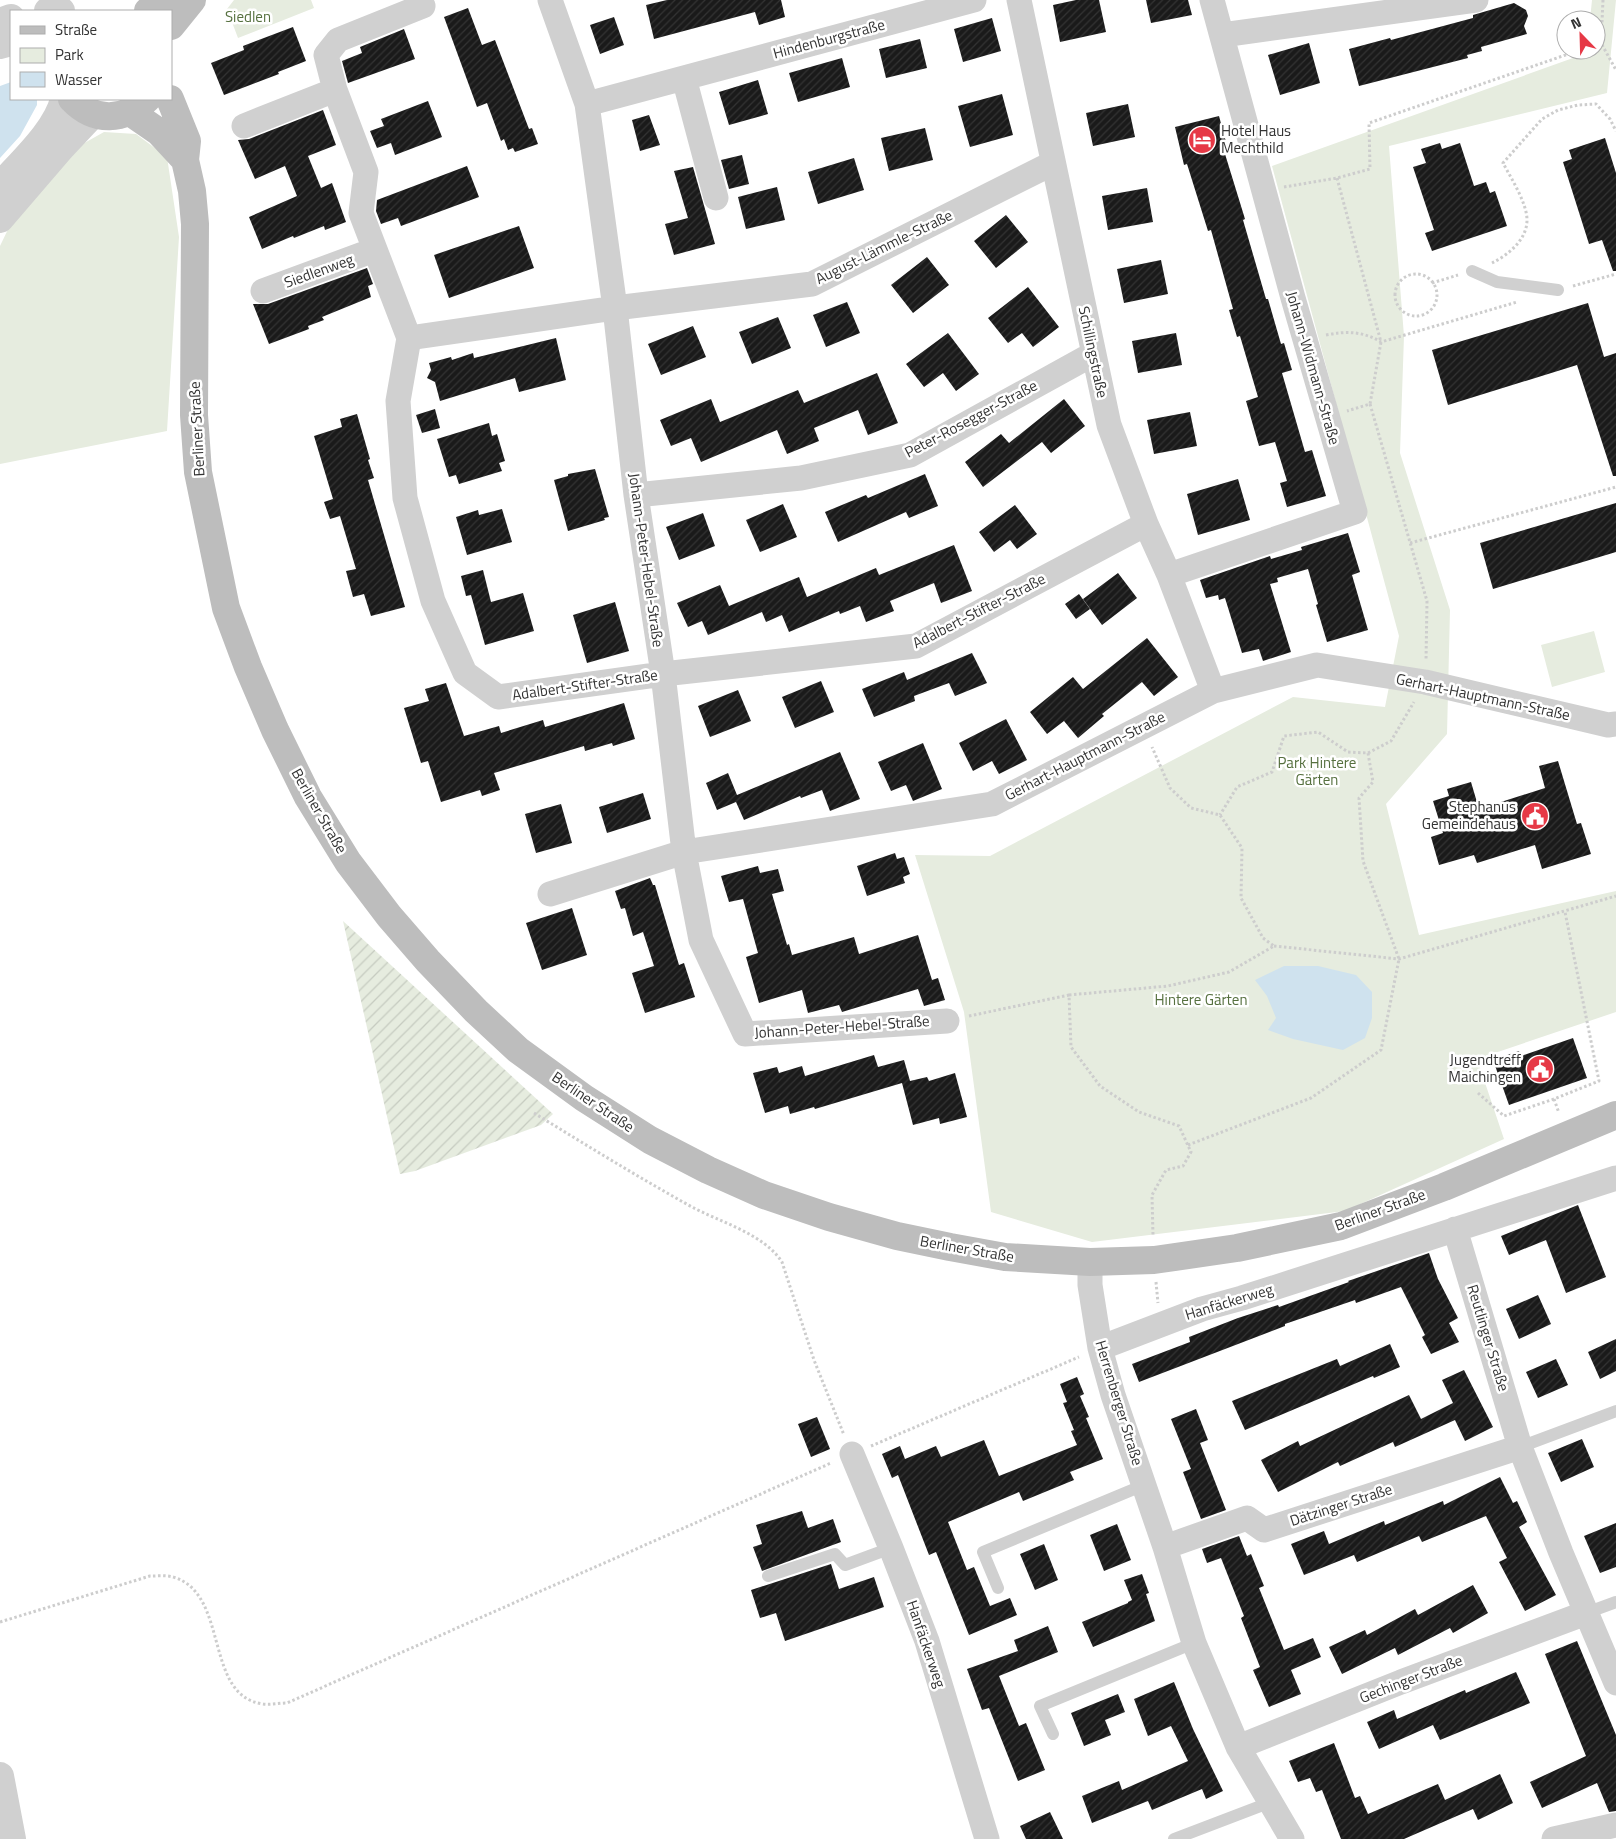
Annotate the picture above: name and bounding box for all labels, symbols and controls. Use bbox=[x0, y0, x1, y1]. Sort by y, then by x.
park label: Siedlen bbox=[225, 5, 271, 28]
legend bbox=[10, 10, 172, 100]
north arrow bbox=[1556, 10, 1606, 60]
text: N bbox=[1567, 11, 1584, 34]
street label: Hindenburgstraße bbox=[770, 13, 887, 64]
text: Straße bbox=[55, 18, 97, 41]
text: Park bbox=[55, 43, 84, 66]
text: Wasser bbox=[55, 68, 102, 91]
place label: Hotel Haus Mechthild bbox=[1221, 119, 1291, 159]
hotel icon: Hotel Haus Mechthild bbox=[1187, 125, 1217, 155]
street label: August-Lämmle-Straße bbox=[811, 203, 956, 290]
street label: Siedlenweg bbox=[281, 247, 357, 294]
street label: Johann-Widmann-Straße bbox=[1280, 288, 1346, 448]
street label: Schillingstraße bbox=[1073, 304, 1114, 400]
street label: Peter-Rosegger-Straße bbox=[900, 374, 1041, 463]
street label: Berliner Straße bbox=[183, 381, 210, 477]
street label: Johann-Peter-Hebel-Straße bbox=[623, 471, 670, 648]
street label: Adalbert-Stifter-Straße bbox=[908, 567, 1049, 654]
street label: Adalbert-Stifter-Straße bbox=[511, 663, 659, 706]
street label: Gerhart-Hauptmann-Straße bbox=[1394, 667, 1572, 726]
street label: Gerhart-Hauptmann-Straße bbox=[1000, 705, 1169, 806]
park label: Park Hintere Gärten bbox=[1278, 751, 1356, 791]
street label: Berliner Straße bbox=[286, 764, 353, 858]
place label: Stephanus Gemeindehaus bbox=[1422, 795, 1516, 835]
public building icon: Stephanus Gemeindehaus bbox=[1520, 801, 1550, 831]
park label: Hintere Gärten bbox=[1154, 988, 1248, 1011]
street label: Johann-Peter-Hebel-Straße bbox=[754, 1009, 930, 1044]
place label: Jugendtreff Maichingen bbox=[1448, 1048, 1521, 1088]
public building icon: Jugendtreff Maichingen bbox=[1525, 1054, 1555, 1084]
street label: Berliner Straße bbox=[547, 1065, 639, 1138]
street label: Berliner Straße bbox=[1331, 1182, 1428, 1237]
street label: Berliner Straße bbox=[918, 1229, 1016, 1268]
street label: Hanfäckerweg bbox=[1182, 1277, 1276, 1326]
street label: Reutlinger Straße bbox=[1461, 1282, 1516, 1394]
street label: Herrenberger Straße bbox=[1089, 1337, 1149, 1468]
street label: Dätzinger Straße bbox=[1287, 1477, 1395, 1532]
street label: Hanfäckerweg bbox=[901, 1597, 952, 1691]
street label: Gechinger Straße bbox=[1356, 1648, 1466, 1709]

